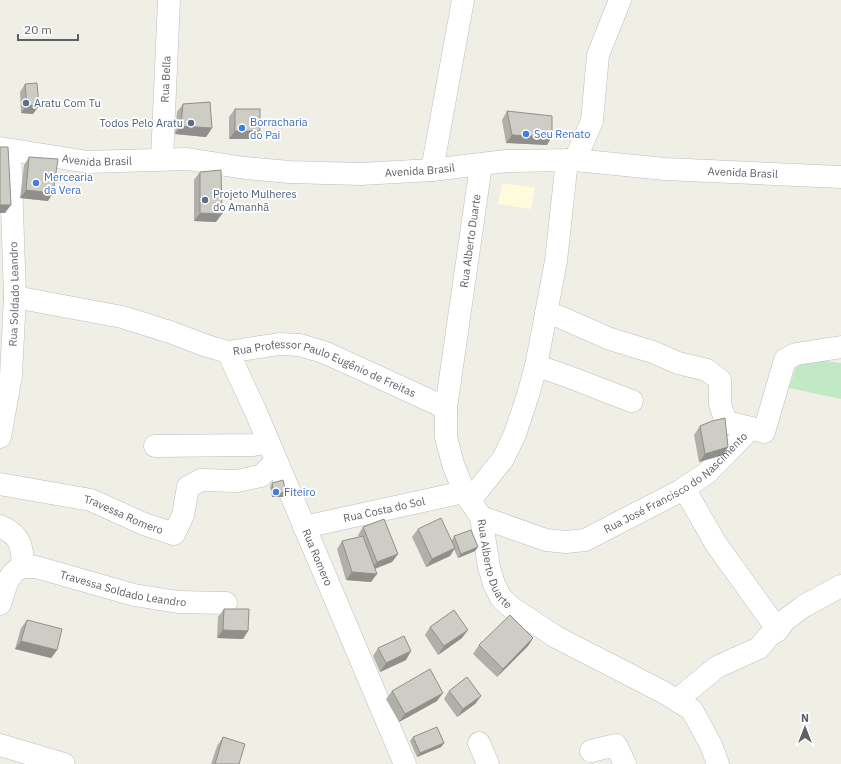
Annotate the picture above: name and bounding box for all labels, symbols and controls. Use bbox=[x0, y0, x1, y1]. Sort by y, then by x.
scale bar bbox=[18, 16, 78, 42]
text: 20 m bbox=[24, 22, 52, 37]
street label: Rua Bella bbox=[157, 55, 174, 103]
place label: Aratu Com Tu bbox=[34, 96, 101, 110]
marker: Aratu Com Tu bbox=[21, 98, 31, 108]
place label: Borracharia do Pai bbox=[250, 115, 308, 142]
place label: Todos Pelo Aratu bbox=[100, 116, 183, 130]
marker: Todos Pelo Aratu bbox=[186, 118, 196, 128]
marker: Borracharia do Pai bbox=[237, 123, 247, 133]
place label: Seu Renato bbox=[534, 127, 590, 141]
marker: Seu Renato bbox=[521, 129, 531, 139]
street label: Avenida Brasil bbox=[61, 151, 132, 169]
street label: Avenida Brasil bbox=[384, 160, 456, 180]
street label: Avenida Brasil bbox=[707, 164, 778, 181]
place label: Mercearia da Vera bbox=[44, 170, 93, 197]
marker: Mercearia da Vera bbox=[31, 178, 41, 188]
place label: Projeto Mulheres do Amanhã bbox=[213, 187, 297, 214]
street label: Rua Alberto Duarte bbox=[457, 193, 483, 289]
marker: Projeto Mulheres do Amanhã bbox=[200, 195, 210, 205]
street label: Rua Soldado Leandro bbox=[5, 241, 22, 347]
street label: Rua Professor Paulo Eugênio de Freitas bbox=[232, 337, 418, 400]
street label: Rua José Francisco do Nascimento bbox=[601, 429, 750, 536]
place label: Fiteiro bbox=[284, 485, 316, 499]
marker: Fiteiro bbox=[271, 487, 281, 497]
street label: Travessa Romero bbox=[83, 492, 165, 537]
street label: Rua Costa do Sol bbox=[342, 494, 426, 525]
street label: Rua Alberto Duarte bbox=[474, 518, 515, 612]
street label: Rua Romero bbox=[299, 527, 336, 588]
street label: Travessa Soldado Leandro bbox=[58, 567, 186, 609]
north arrow bbox=[785, 708, 825, 748]
text: N bbox=[801, 711, 809, 725]

